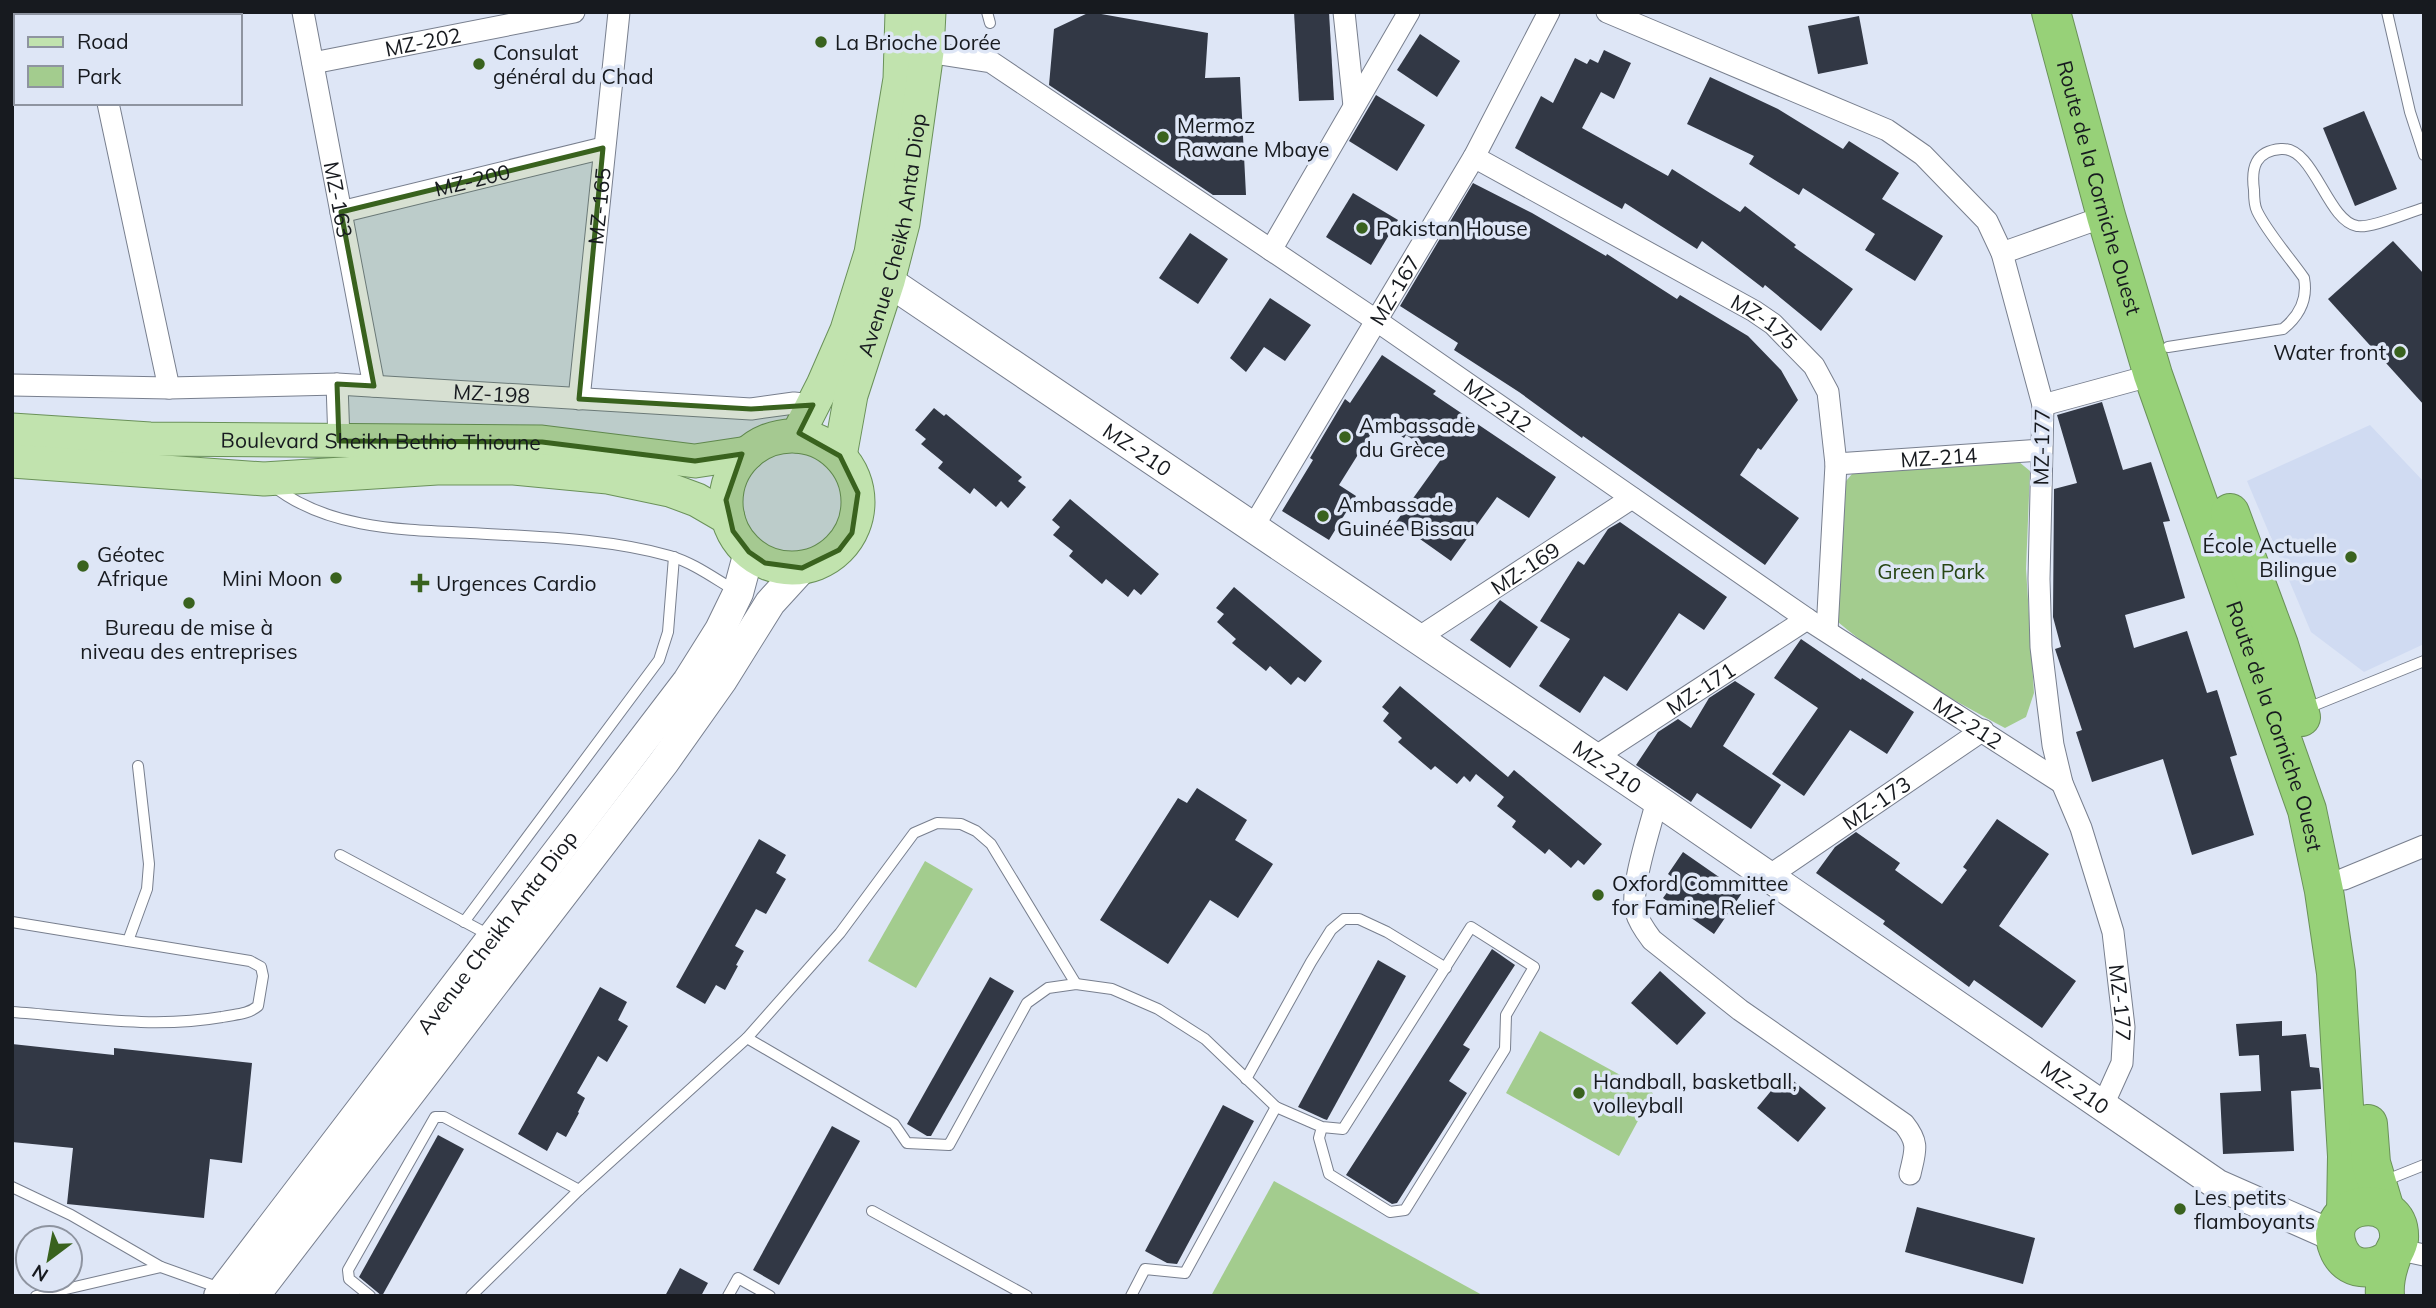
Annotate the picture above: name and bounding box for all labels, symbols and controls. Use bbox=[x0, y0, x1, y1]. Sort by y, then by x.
legend bbox=[14, 14, 242, 105]
street label: MZ-202 bbox=[383, 21, 463, 62]
text: Road bbox=[77, 28, 128, 54]
place label: La Brioche Dorée bbox=[835, 29, 1001, 55]
marker: La Brioche Dorée bbox=[813, 34, 829, 50]
place label: Consulat général du Chad bbox=[493, 39, 653, 89]
marker: Consulat général du Chad bbox=[471, 56, 487, 72]
street label: Route de la Corniche Ouest bbox=[2052, 57, 2147, 318]
text: Park bbox=[77, 63, 121, 89]
street label: Avenue Cheikh Anta Diop bbox=[851, 112, 931, 359]
place label: Mermoz Rawane Mbaye bbox=[1177, 112, 1329, 162]
marker: Mermoz Rawane Mbaye bbox=[1155, 129, 1171, 145]
street label: MZ-200 bbox=[432, 158, 513, 202]
street label: MZ-163 bbox=[319, 159, 359, 240]
street label: MZ-165 bbox=[582, 166, 616, 246]
place label: Pakistan House bbox=[1376, 215, 1528, 241]
marker: Pakistan House bbox=[1354, 220, 1370, 236]
street label: MZ-167 bbox=[1364, 250, 1425, 330]
street label: MZ-175 bbox=[1727, 288, 1803, 354]
place label: Water front bbox=[2273, 339, 2386, 365]
marker: Water front bbox=[2392, 344, 2408, 360]
street label: MZ-212 bbox=[1459, 372, 1537, 438]
street label: MZ-198 bbox=[452, 378, 531, 409]
street label: MZ-177 bbox=[2027, 408, 2055, 486]
place label: Ambassade du Grèce bbox=[1359, 412, 1476, 462]
street label: MZ-210 bbox=[1098, 417, 1177, 482]
street label: Boulevard Sheikh Bethio Thioune bbox=[221, 427, 541, 455]
marker: Ambassade du Grèce bbox=[1337, 429, 1353, 445]
street label: MZ-214 bbox=[1899, 441, 1978, 473]
place label: Ambassade Guinée Bissau bbox=[1337, 491, 1475, 541]
marker: Ambassade Guinée Bissau bbox=[1315, 508, 1331, 524]
place label: École Actuelle Bilingue bbox=[2203, 532, 2337, 582]
street label: MZ-169 bbox=[1486, 536, 1564, 600]
place label: Géotec Afrique bbox=[97, 541, 168, 591]
marker: École Actuelle Bilingue bbox=[2343, 549, 2359, 565]
marker: Géotec Afrique bbox=[75, 558, 91, 574]
park label: Green Park bbox=[1877, 558, 1985, 584]
place label: Mini Moon bbox=[222, 565, 322, 591]
marker: Mini Moon bbox=[328, 570, 344, 586]
place label: Urgences Cardio bbox=[436, 570, 596, 596]
marker: Urgences Cardio bbox=[410, 573, 430, 593]
marker: Bureau de mise à niveau des entreprises bbox=[181, 595, 197, 611]
street label: Route de la Corniche Ouest bbox=[2221, 597, 2328, 854]
place label: Bureau de mise à niveau des entreprises bbox=[80, 614, 298, 664]
street label: MZ-171 bbox=[1661, 656, 1740, 720]
street label: MZ-212 bbox=[1928, 691, 2007, 754]
street label: MZ-210 bbox=[1568, 734, 1647, 799]
street label: MZ-173 bbox=[1837, 770, 1916, 835]
street label: Avenue Cheikh Anta Diop bbox=[411, 825, 583, 1039]
place label: Oxford Committee for Famine Relief bbox=[1612, 870, 1788, 920]
marker: Oxford Committee for Famine Relief bbox=[1590, 887, 1606, 903]
street label: MZ-177 bbox=[2104, 963, 2137, 1042]
street label: MZ-210 bbox=[2036, 1055, 2114, 1120]
place label: Handball, basketball, volleyball bbox=[1593, 1068, 1797, 1118]
marker: Handball, basketball, volleyball bbox=[1571, 1085, 1587, 1101]
place label: Les petits flamboyants bbox=[2194, 1184, 2315, 1234]
marker: Les petits flamboyants bbox=[2172, 1201, 2188, 1217]
north arrow bbox=[14, 1224, 84, 1294]
text: N bbox=[28, 1259, 52, 1287]

